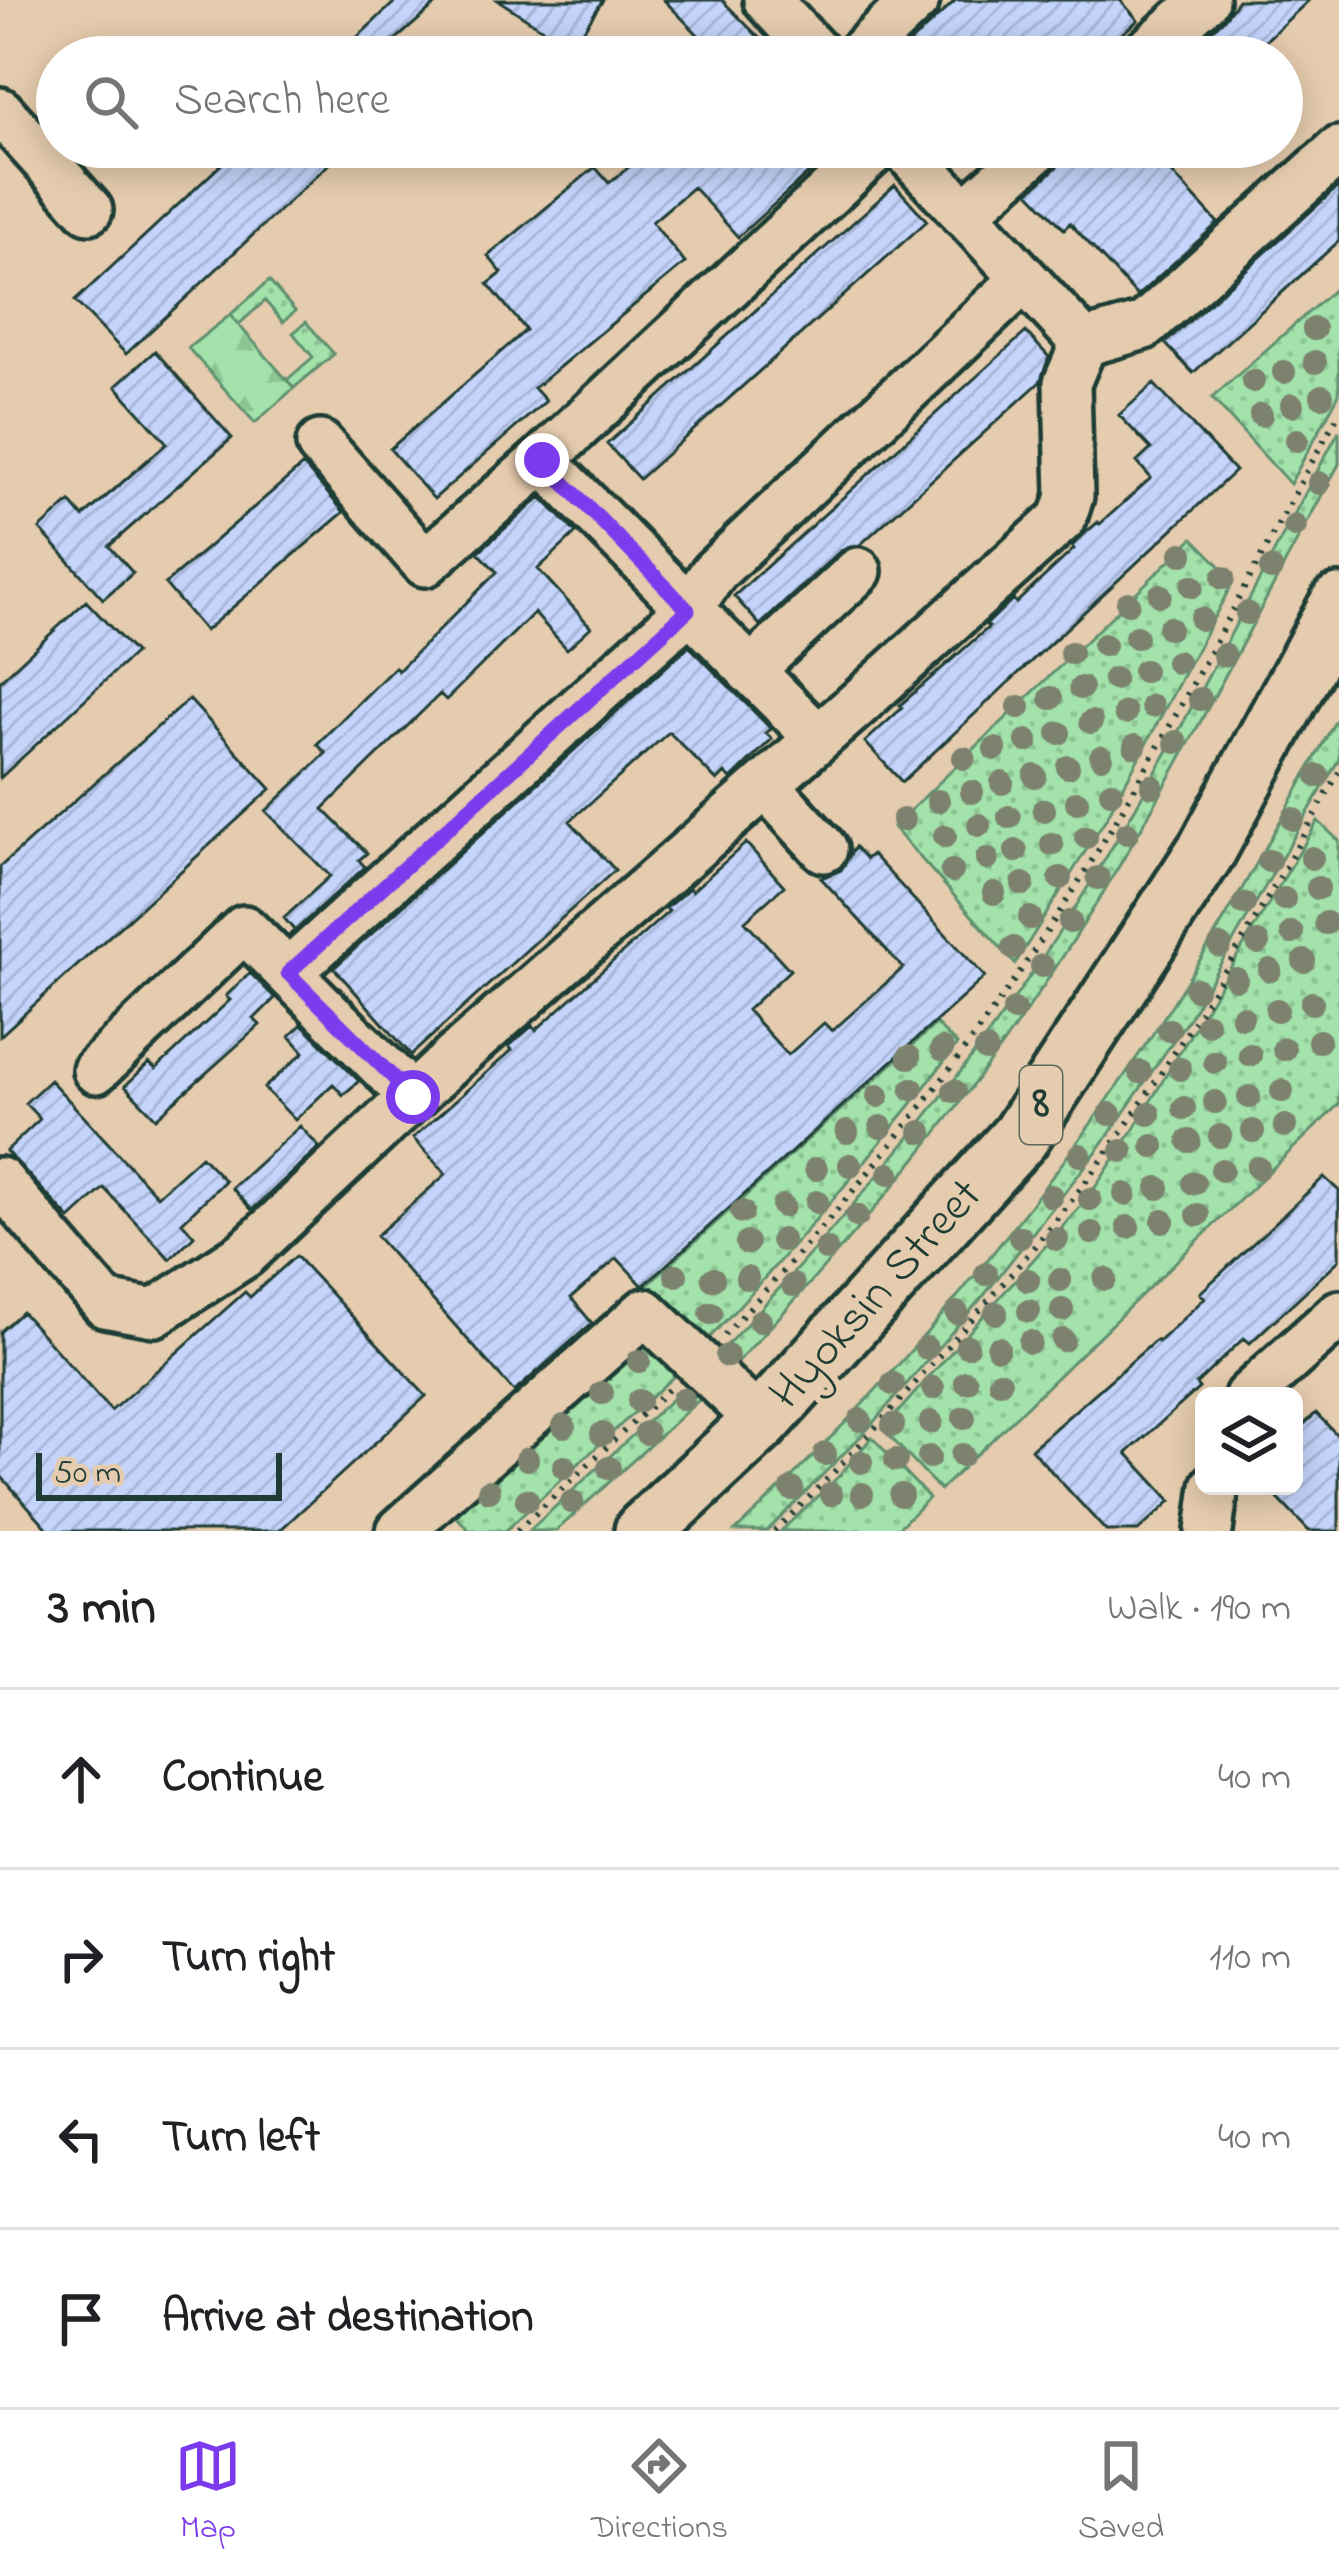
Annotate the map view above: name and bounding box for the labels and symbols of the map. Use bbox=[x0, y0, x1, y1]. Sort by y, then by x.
route end bbox=[515, 433, 569, 487]
road number: 8 bbox=[1020, 1066, 1062, 1144]
route start bbox=[386, 1070, 440, 1124]
street label: Hyoksin Street bbox=[754, 1164, 1000, 1426]
scale bar bbox=[36, 1447, 282, 1500]

